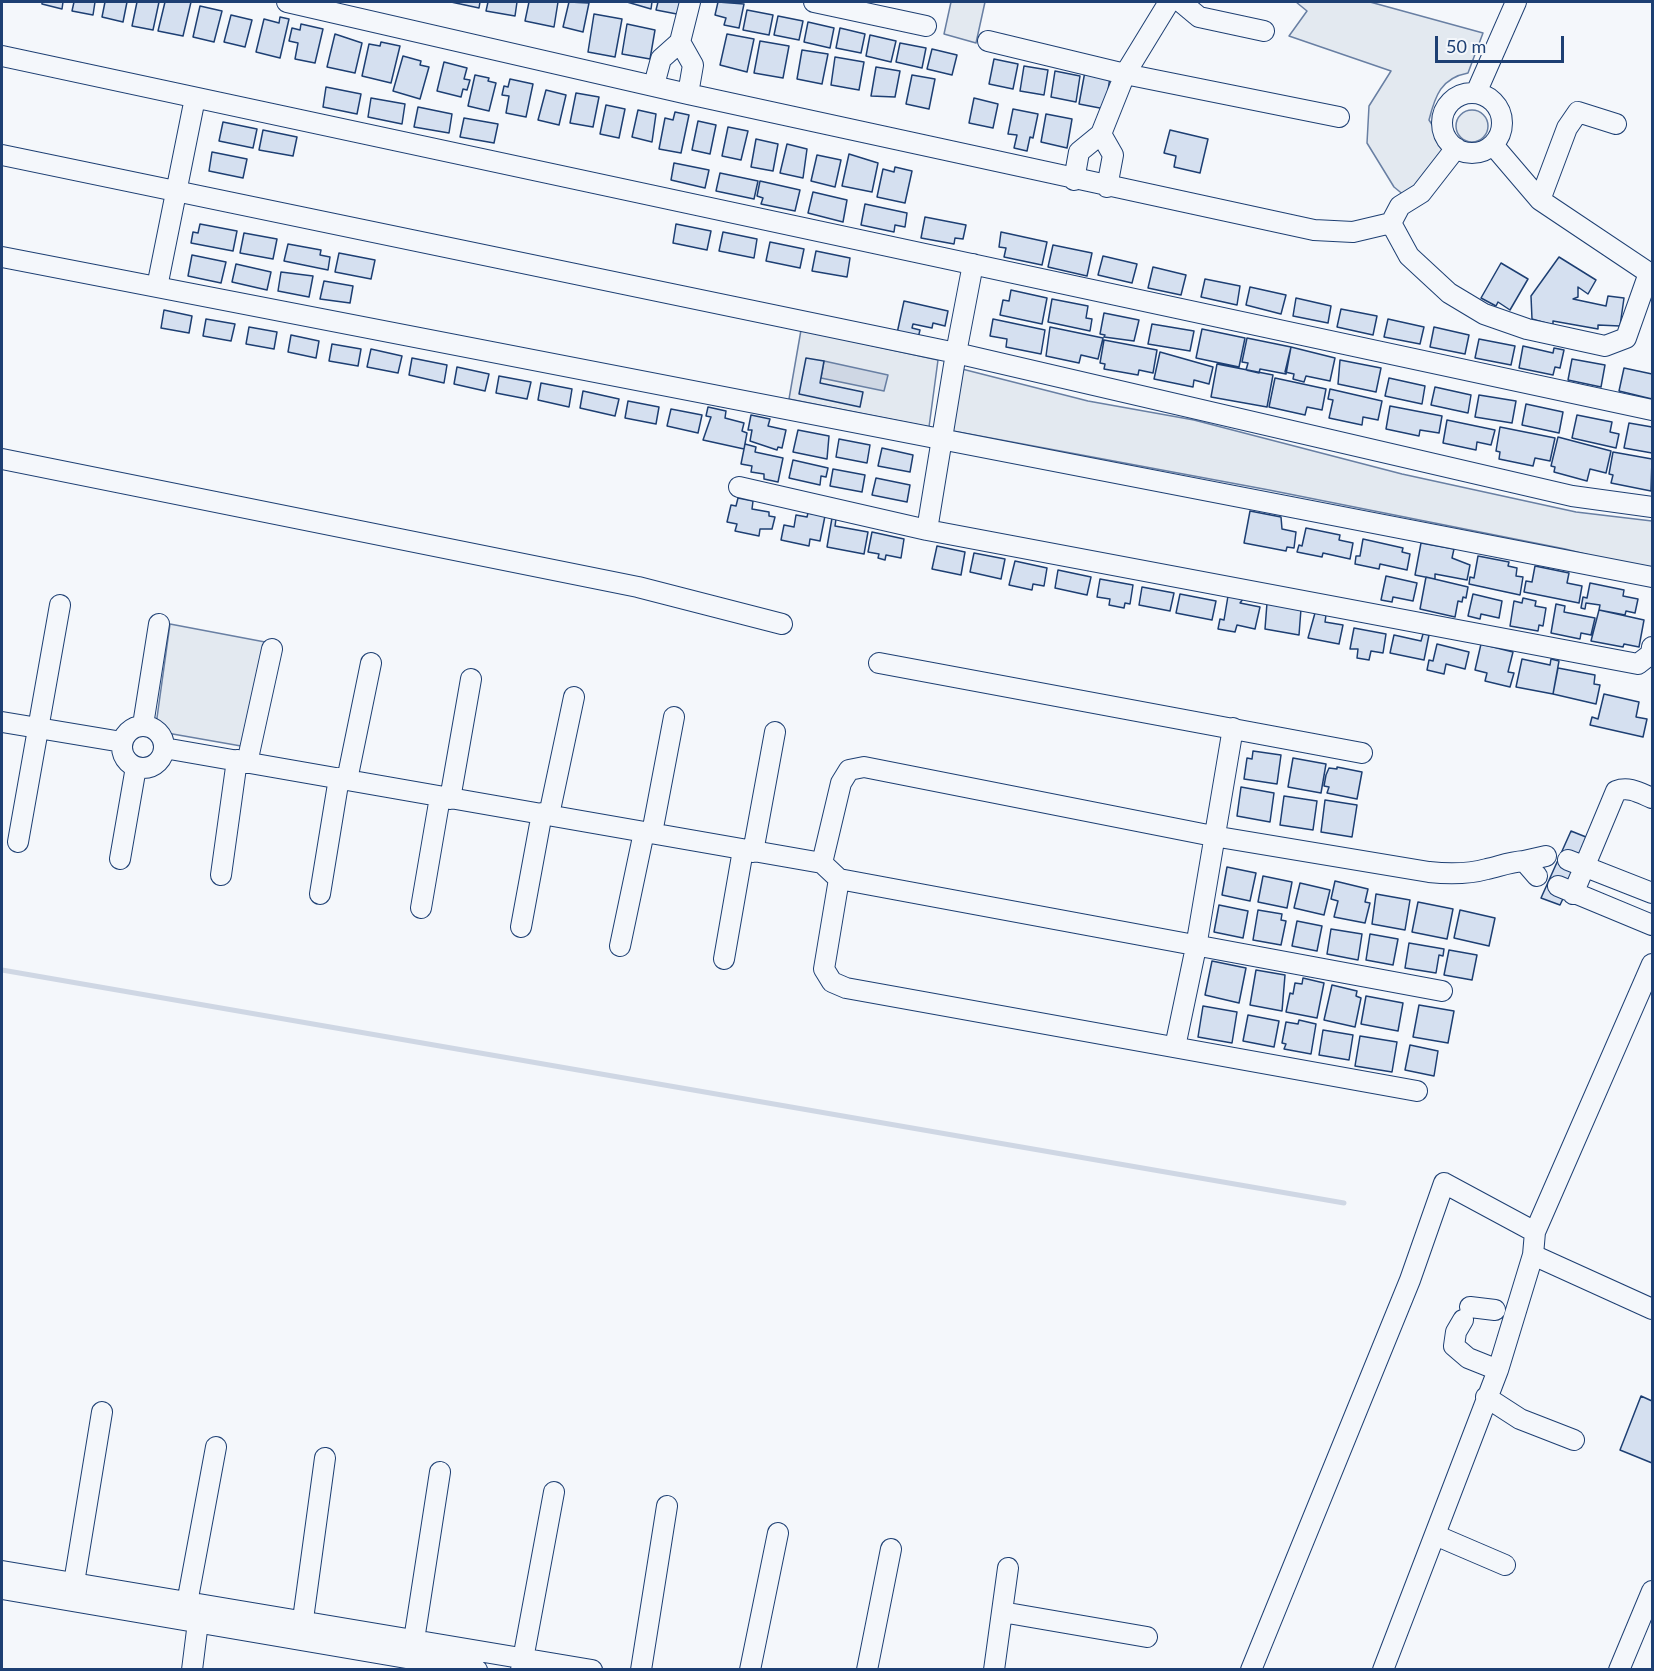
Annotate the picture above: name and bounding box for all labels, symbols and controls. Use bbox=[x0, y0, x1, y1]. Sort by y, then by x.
scale bar bbox=[1438, 24, 1567, 62]
text: 50 m bbox=[1446, 35, 1486, 57]

